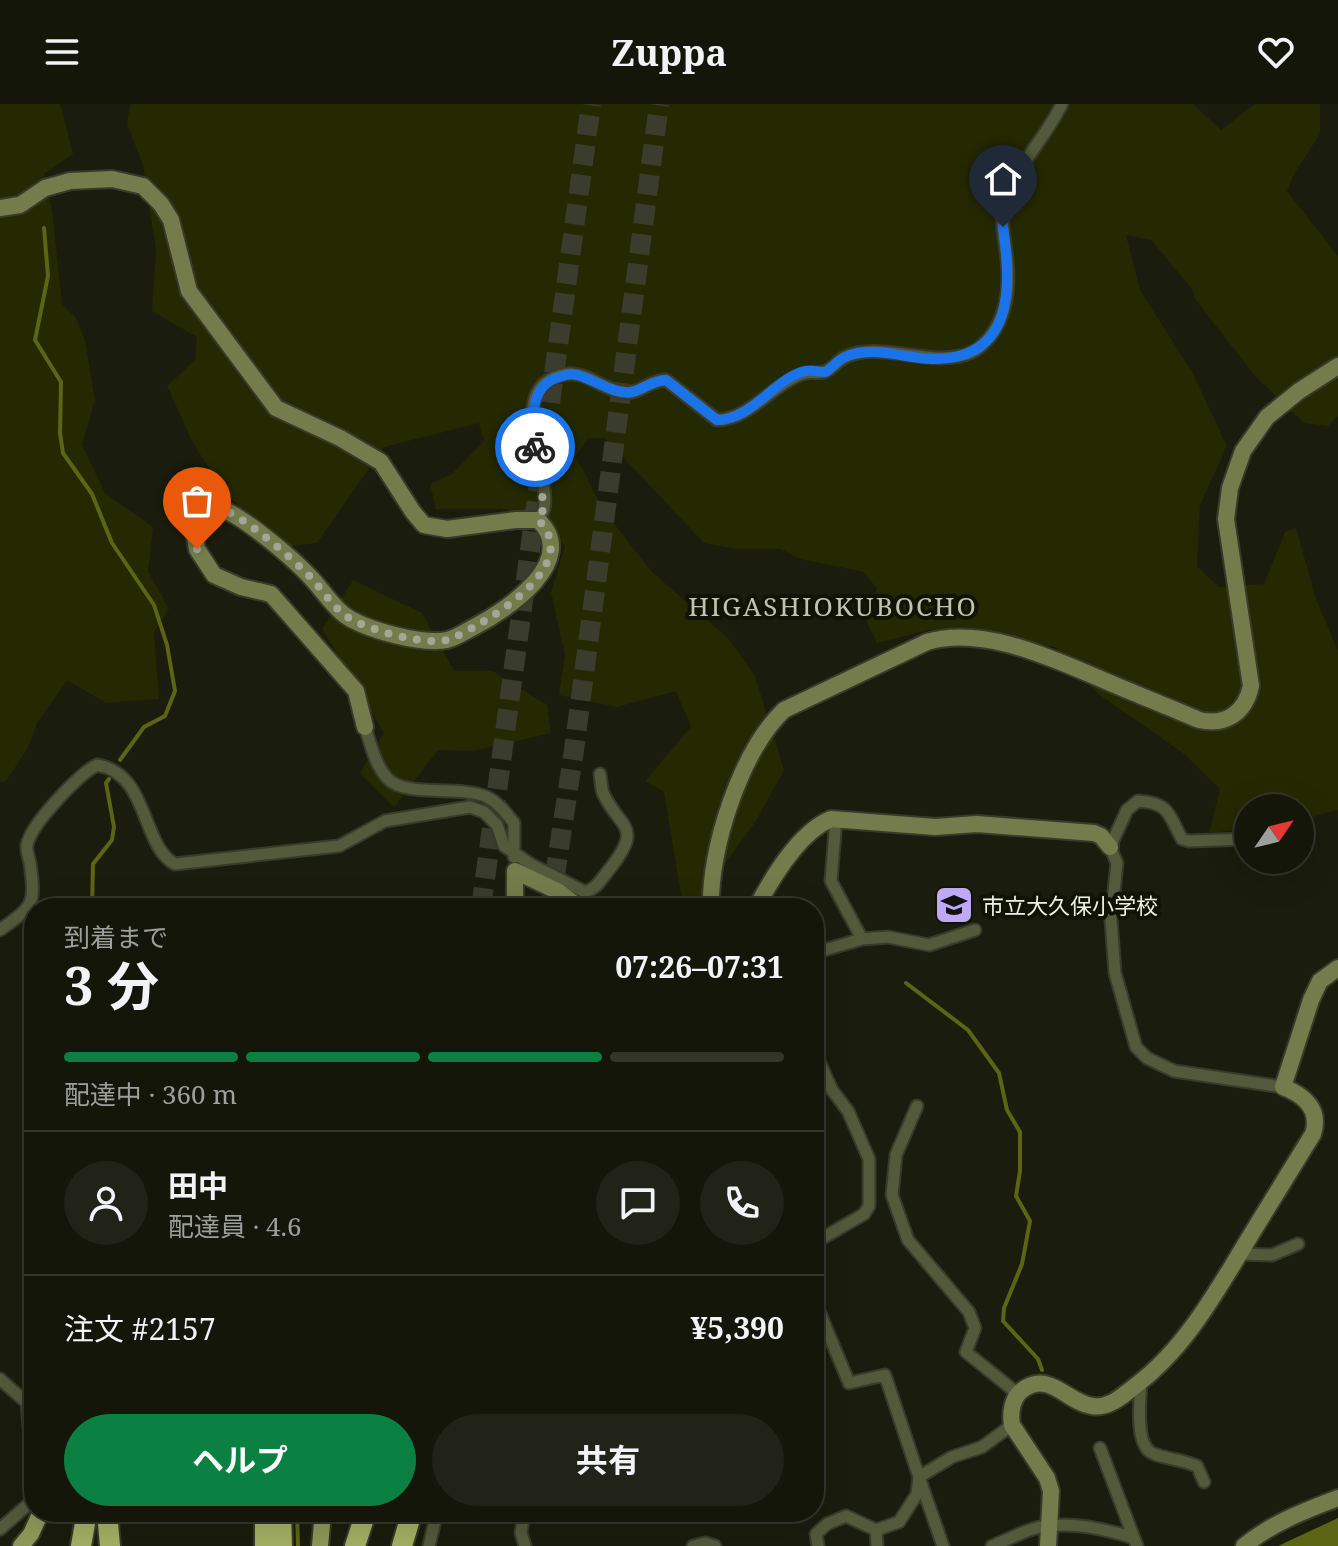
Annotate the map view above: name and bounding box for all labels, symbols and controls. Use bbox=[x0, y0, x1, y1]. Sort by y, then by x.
text: Zuppa bbox=[611, 28, 727, 77]
icon: menu bbox=[40, 30, 84, 74]
icon: heart bbox=[1254, 30, 1298, 74]
pin bbox=[969, 145, 1037, 227]
icon: home bbox=[981, 157, 1025, 201]
courier bbox=[495, 407, 575, 487]
icon: bike bbox=[513, 425, 557, 469]
pin bbox=[163, 467, 231, 549]
icon: bag bbox=[175, 479, 219, 523]
district label: HIGASHIOKUBOCHO bbox=[688, 588, 978, 624]
north arrow bbox=[1234, 794, 1314, 874]
map controls bbox=[1234, 794, 1314, 874]
school or university icon: 市立大久保小学校 bbox=[933, 884, 975, 926]
place label: 市立大久保小学校 bbox=[982, 890, 1158, 920]
text: 到着まで bbox=[64, 919, 168, 955]
text: 07:26–07:31 bbox=[615, 946, 784, 987]
text: 3 分 bbox=[64, 949, 159, 1020]
text: 配達中 · 360 m bbox=[64, 1076, 237, 1112]
button: person bbox=[64, 1161, 148, 1245]
button: chat bbox=[596, 1161, 680, 1245]
button: phone bbox=[700, 1161, 784, 1245]
text: 田中 bbox=[168, 1165, 228, 1206]
text: 配達員 · 4.6 bbox=[168, 1208, 302, 1244]
text: ¥5,390 bbox=[690, 1307, 784, 1348]
text: 注文 #2157 bbox=[64, 1308, 216, 1349]
button: ヘルプ bbox=[64, 1414, 416, 1506]
button: 共有 bbox=[432, 1414, 784, 1506]

